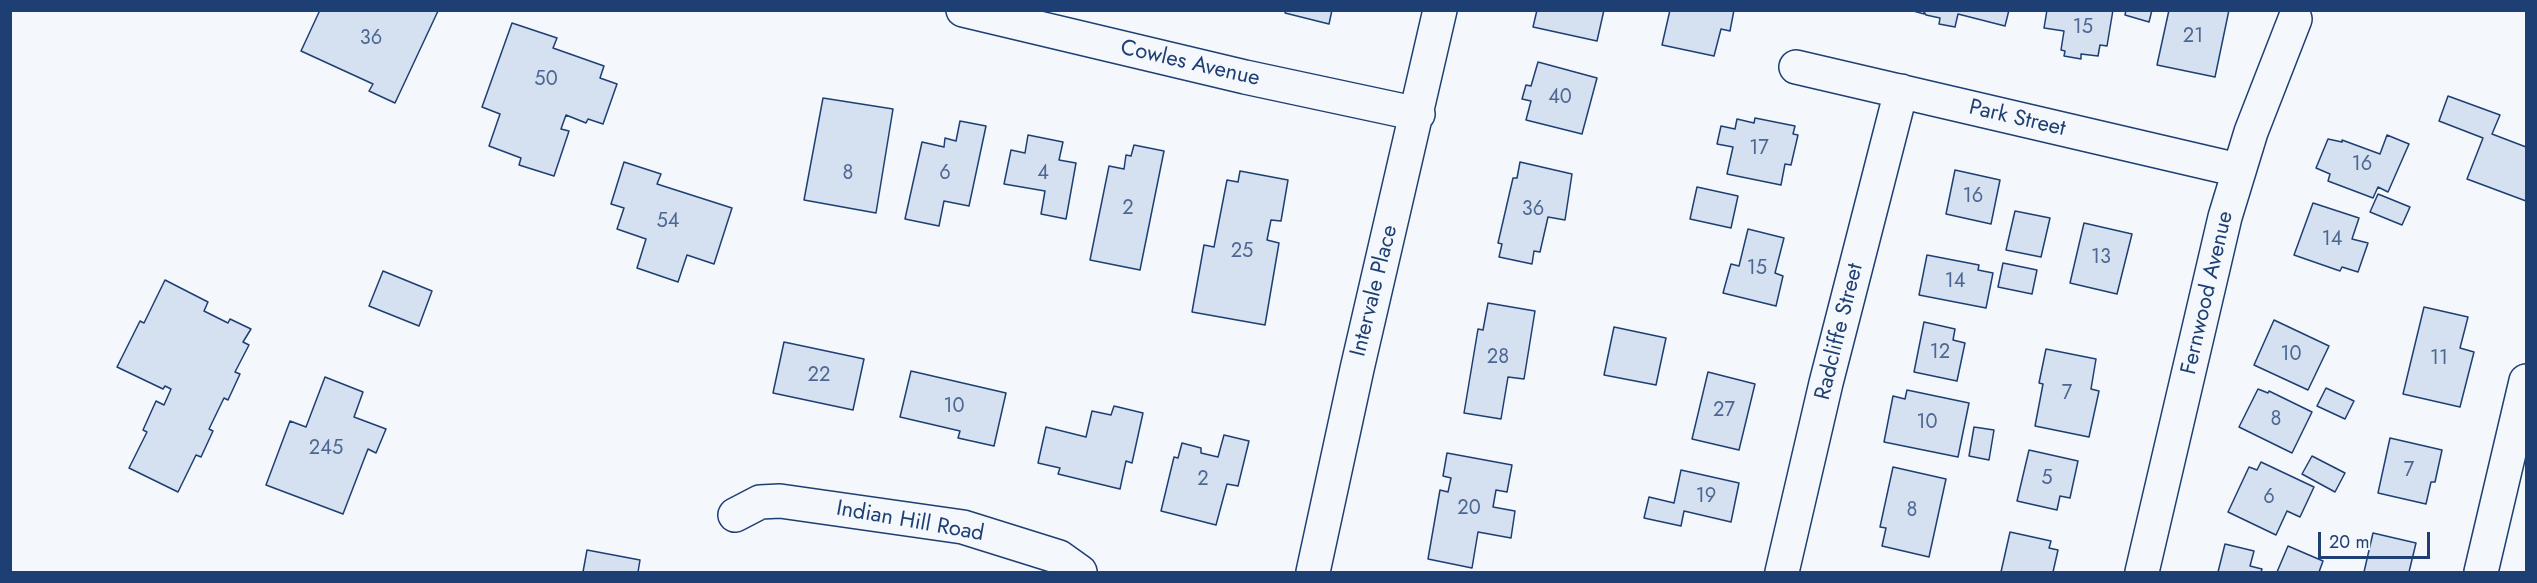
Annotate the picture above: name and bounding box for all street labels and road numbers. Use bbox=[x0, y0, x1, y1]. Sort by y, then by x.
street label: Cowles Avenue bbox=[1118, 35, 1262, 93]
street label: Park Street bbox=[1966, 95, 2068, 143]
street label: Fernwood Avenue bbox=[2176, 209, 2240, 377]
street label: Intervale Place bbox=[1346, 223, 1404, 359]
street label: Radcliffe Street bbox=[1810, 261, 1870, 403]
street label: Indian Hill Road bbox=[834, 496, 986, 548]

